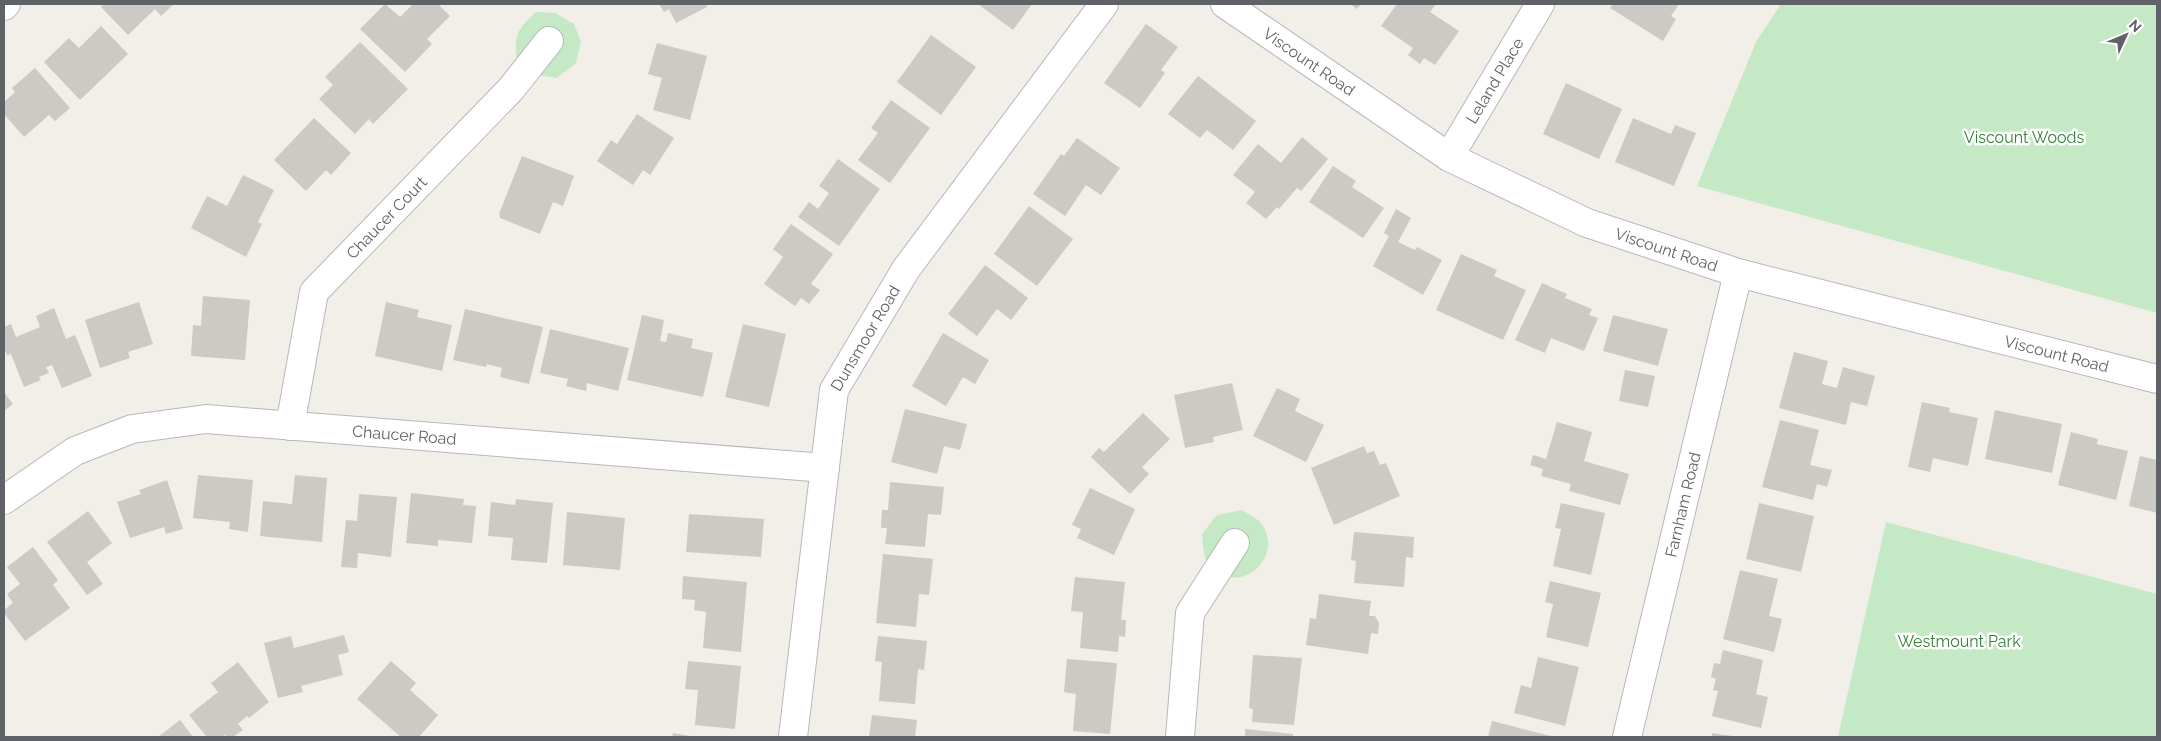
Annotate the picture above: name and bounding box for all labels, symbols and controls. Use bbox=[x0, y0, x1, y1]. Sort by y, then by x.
north arrow bbox=[2101, 10, 2151, 60]
text: N bbox=[2126, 17, 2145, 35]
street label: Viscount Road bbox=[1260, 24, 1359, 100]
street label: Leland Place bbox=[1462, 34, 1527, 127]
park label: Viscount Woods bbox=[1964, 128, 2084, 147]
street label: Chaucer Court bbox=[342, 172, 431, 262]
street label: Viscount Road bbox=[1613, 223, 1720, 275]
street label: Dunsmoor Road bbox=[826, 282, 904, 394]
street label: Viscount Road bbox=[2002, 331, 2111, 376]
street label: Chaucer Road bbox=[352, 421, 457, 448]
street label: Farnham Road bbox=[1661, 450, 1704, 559]
park label: Westmount Park bbox=[1897, 632, 2021, 651]

